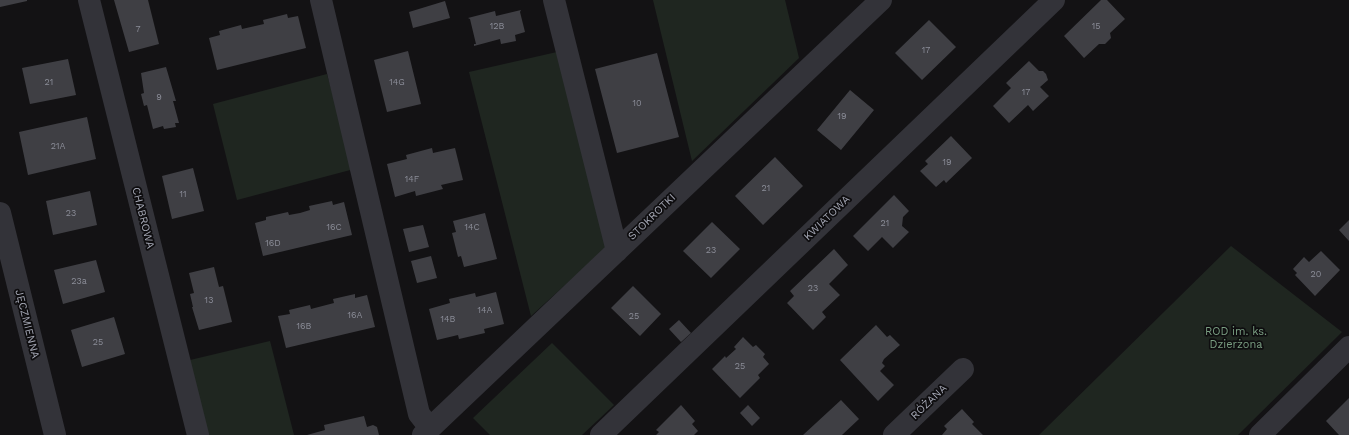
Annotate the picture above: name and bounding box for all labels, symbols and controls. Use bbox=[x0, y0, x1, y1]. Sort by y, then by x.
house number: 12B bbox=[490, 21, 504, 31]
house number: 15 bbox=[1092, 21, 1100, 31]
house number: 7 bbox=[135, 24, 141, 34]
house number: 17 bbox=[922, 45, 930, 55]
house number: 21 bbox=[45, 77, 53, 87]
house number: 14G bbox=[389, 77, 405, 87]
house number: 17 bbox=[1022, 87, 1030, 97]
house number: 9 bbox=[156, 92, 162, 102]
house number: 10 bbox=[632, 98, 642, 108]
house number: 19 bbox=[837, 111, 847, 121]
house number: 21A bbox=[51, 141, 65, 151]
house number: 19 bbox=[942, 157, 952, 167]
house number: 14F bbox=[405, 174, 419, 184]
house number: 21 bbox=[762, 183, 770, 193]
street label: CHABROWA bbox=[129, 186, 157, 250]
house number: 11 bbox=[179, 189, 187, 199]
street label: STOKROTKI bbox=[626, 191, 678, 243]
street label: KWIATOWA bbox=[801, 193, 853, 243]
house number: 23 bbox=[66, 208, 76, 218]
house number: 21 bbox=[881, 218, 889, 228]
house number: 16C bbox=[326, 222, 342, 232]
house number: 14C bbox=[464, 222, 480, 232]
house number: 16D bbox=[265, 238, 281, 248]
house number: 23 bbox=[706, 245, 716, 255]
house number: 20 bbox=[1311, 269, 1321, 279]
house number: 23a bbox=[71, 276, 87, 286]
house number: 23 bbox=[808, 283, 818, 293]
street label: JĘCZMIENNA bbox=[12, 288, 42, 360]
house number: 13 bbox=[205, 295, 213, 305]
house number: 14A bbox=[478, 305, 492, 315]
house number: 16A bbox=[348, 310, 362, 320]
house number: 25 bbox=[629, 311, 639, 321]
house number: 14B bbox=[441, 314, 455, 324]
house number: 16B bbox=[297, 321, 311, 331]
park label: ROD im. ks. Dzierżona bbox=[1205, 325, 1267, 351]
house number: 25 bbox=[93, 337, 103, 347]
house number: 25 bbox=[735, 361, 745, 371]
street label: RÓŻANA bbox=[908, 382, 950, 422]

